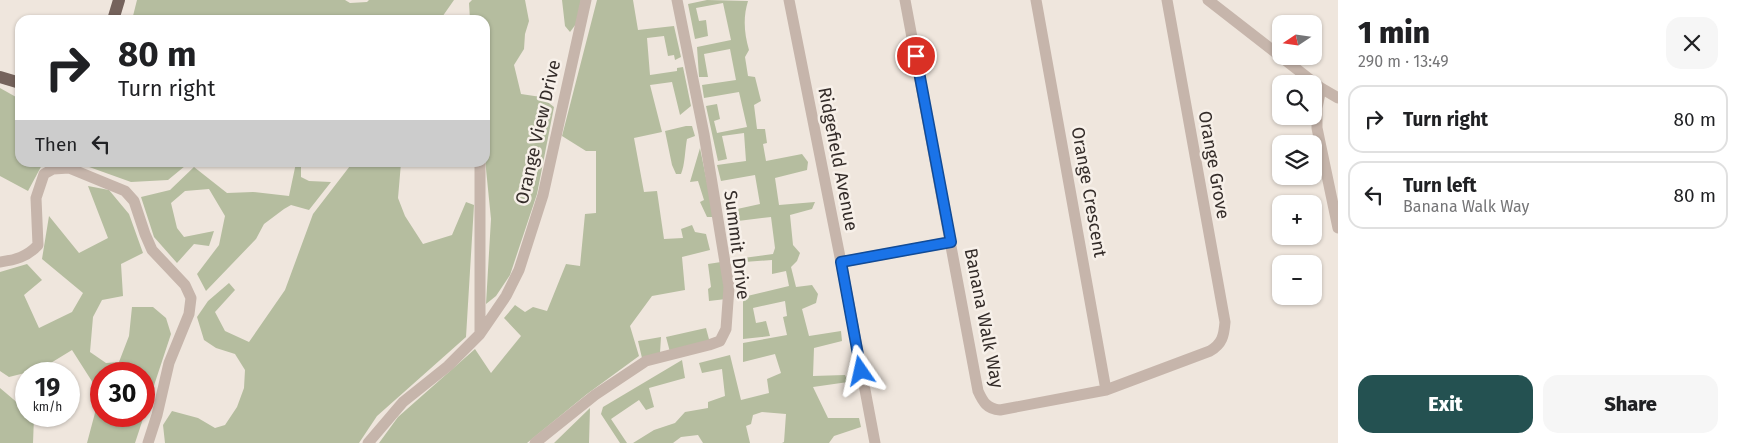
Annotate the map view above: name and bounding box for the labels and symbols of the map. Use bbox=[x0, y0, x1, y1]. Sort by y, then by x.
north arrow bbox=[1272, 15, 1322, 65]
pin bbox=[895, 35, 937, 77]
street label: Orange View Drive bbox=[511, 58, 565, 206]
street label: Ridgefield Avenue bbox=[813, 85, 863, 233]
street label: Orange Grove bbox=[1194, 109, 1234, 221]
street label: Orange Crescent bbox=[1067, 125, 1111, 260]
street label: Summit Drive bbox=[719, 189, 755, 301]
street label: Banana Walk Way bbox=[960, 246, 1008, 390]
position arrow bbox=[834, 344, 886, 396]
speed limit sign: 30 bbox=[90, 362, 155, 427]

